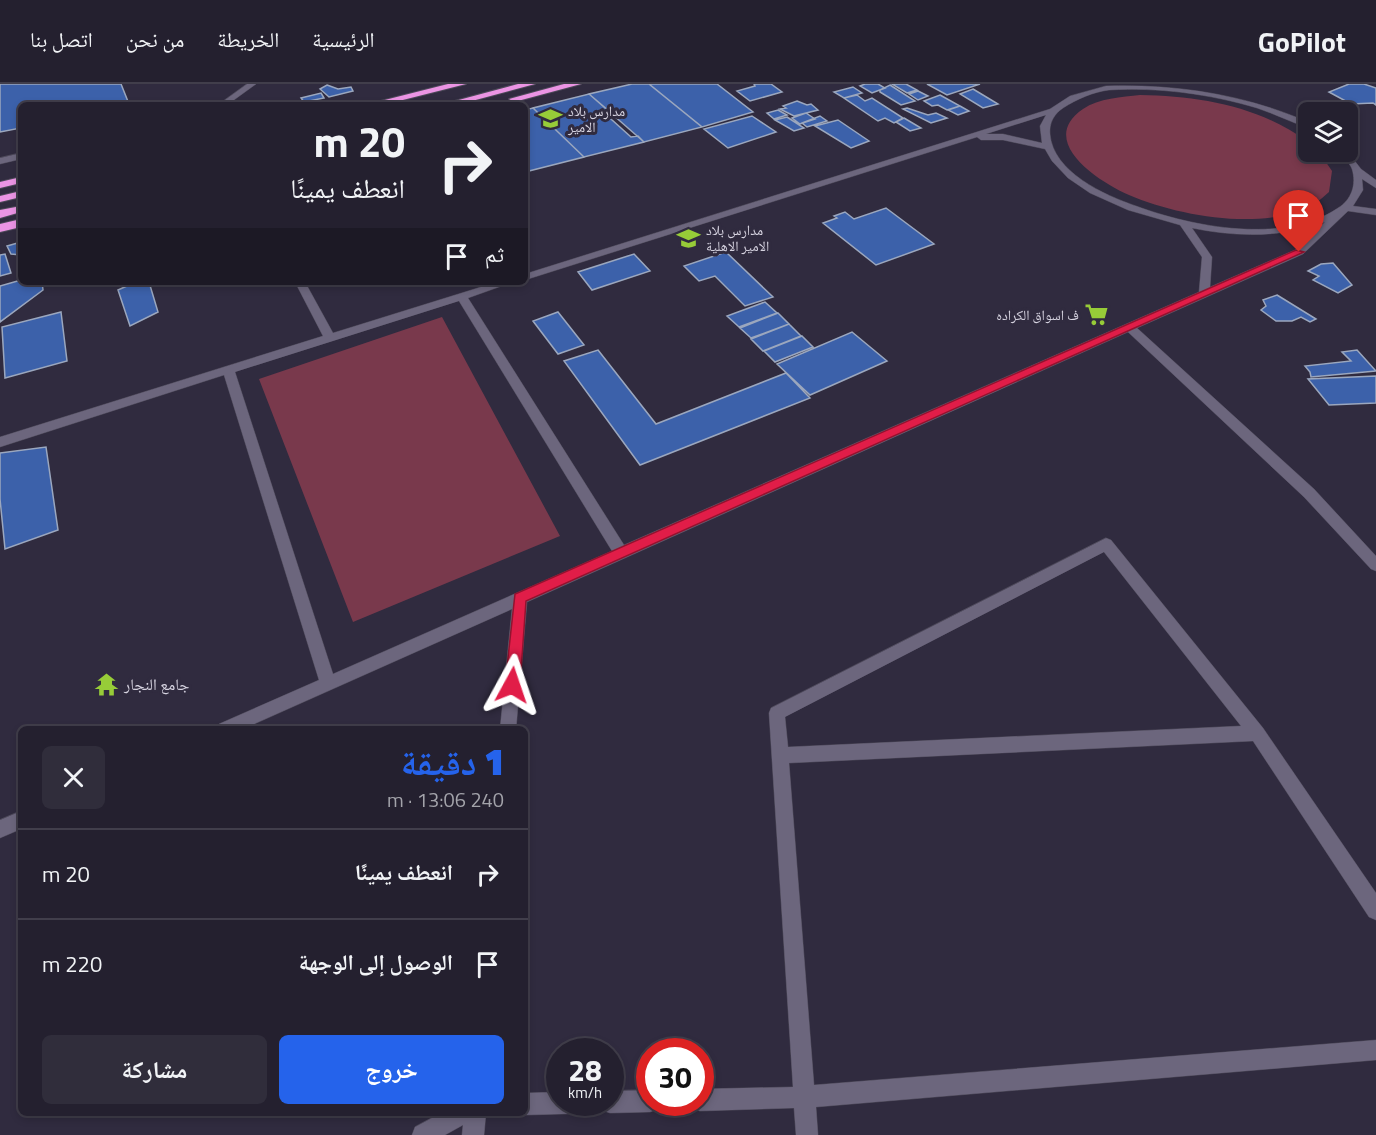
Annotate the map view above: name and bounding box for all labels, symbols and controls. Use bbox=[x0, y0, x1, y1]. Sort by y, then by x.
text: GoPilot bbox=[1258, 20, 1346, 63]
text: اتصل بنا bbox=[30, 23, 93, 55]
text: من نحن bbox=[126, 23, 184, 55]
text: الخريطة bbox=[217, 23, 279, 55]
text: الرئيسية bbox=[312, 23, 374, 55]
place label: مدارس بلاد الامير bbox=[567, 100, 625, 137]
map controls bbox=[1298, 102, 1358, 162]
button: layers bbox=[1298, 102, 1358, 162]
school or university icon: مدارس بلاد الامير bbox=[537, 106, 563, 132]
text: 20 m bbox=[313, 109, 405, 173]
icon: right bbox=[426, 126, 504, 204]
text: انعطف يمينًا bbox=[290, 167, 405, 208]
pin bbox=[1273, 190, 1324, 252]
icon: arrive bbox=[1282, 199, 1315, 232]
place label: مدارس بلاد الامير الاهلية bbox=[706, 219, 769, 256]
school or university icon: مدارس بلاد الامير الاهلية bbox=[675, 225, 701, 251]
text: ثم bbox=[485, 237, 504, 271]
icon: arrive bbox=[440, 240, 473, 273]
supermarket icon: ف اسواق الكراده bbox=[1084, 302, 1110, 328]
place label: ف اسواق الكراده bbox=[996, 304, 1079, 325]
position arrow bbox=[480, 653, 544, 717]
temple icon: جامع النجار bbox=[93, 671, 119, 697]
place label: جامع النجار bbox=[123, 672, 189, 696]
text: 1 دقيقة bbox=[401, 734, 504, 789]
button: close bbox=[42, 746, 105, 809]
text: 240 m · 13:06 bbox=[387, 784, 504, 815]
text: انعطف يمينًا bbox=[355, 855, 453, 889]
text: 20 m bbox=[42, 857, 90, 891]
icon: right bbox=[471, 858, 504, 891]
text: الوصول إلى الوجهة bbox=[299, 945, 453, 979]
text: 220 m bbox=[42, 947, 102, 981]
icon: arrive bbox=[471, 948, 504, 981]
button: مشاركة bbox=[42, 1035, 267, 1104]
button: خروج bbox=[279, 1035, 504, 1104]
speed limit sign: 30 bbox=[636, 1038, 714, 1116]
text: 28 bbox=[568, 1047, 602, 1093]
text: km/h bbox=[568, 1081, 602, 1104]

